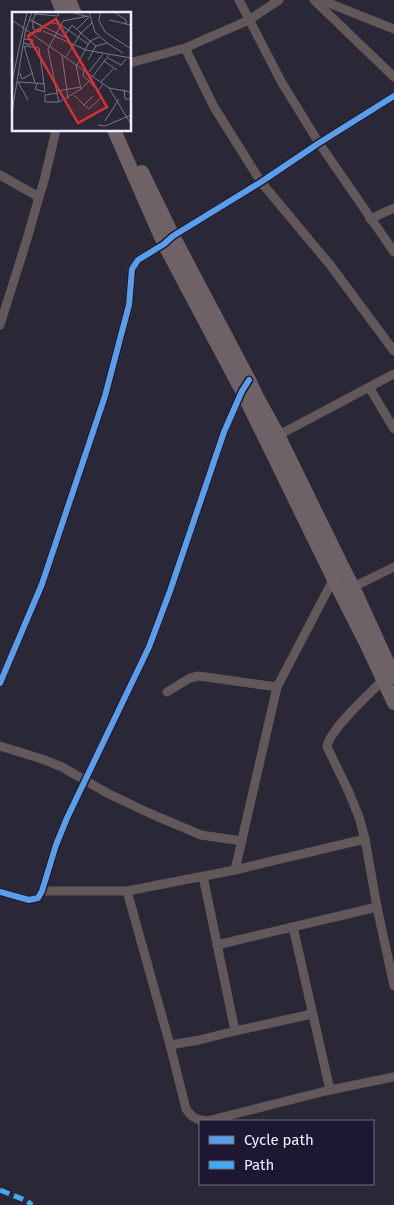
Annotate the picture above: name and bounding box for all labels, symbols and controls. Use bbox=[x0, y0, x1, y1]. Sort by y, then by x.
inset map bbox=[12, 12, 131, 131]
legend bbox=[199, 1120, 374, 1185]
text: Cycle path bbox=[244, 1131, 314, 1149]
text: Path bbox=[244, 1156, 274, 1174]

